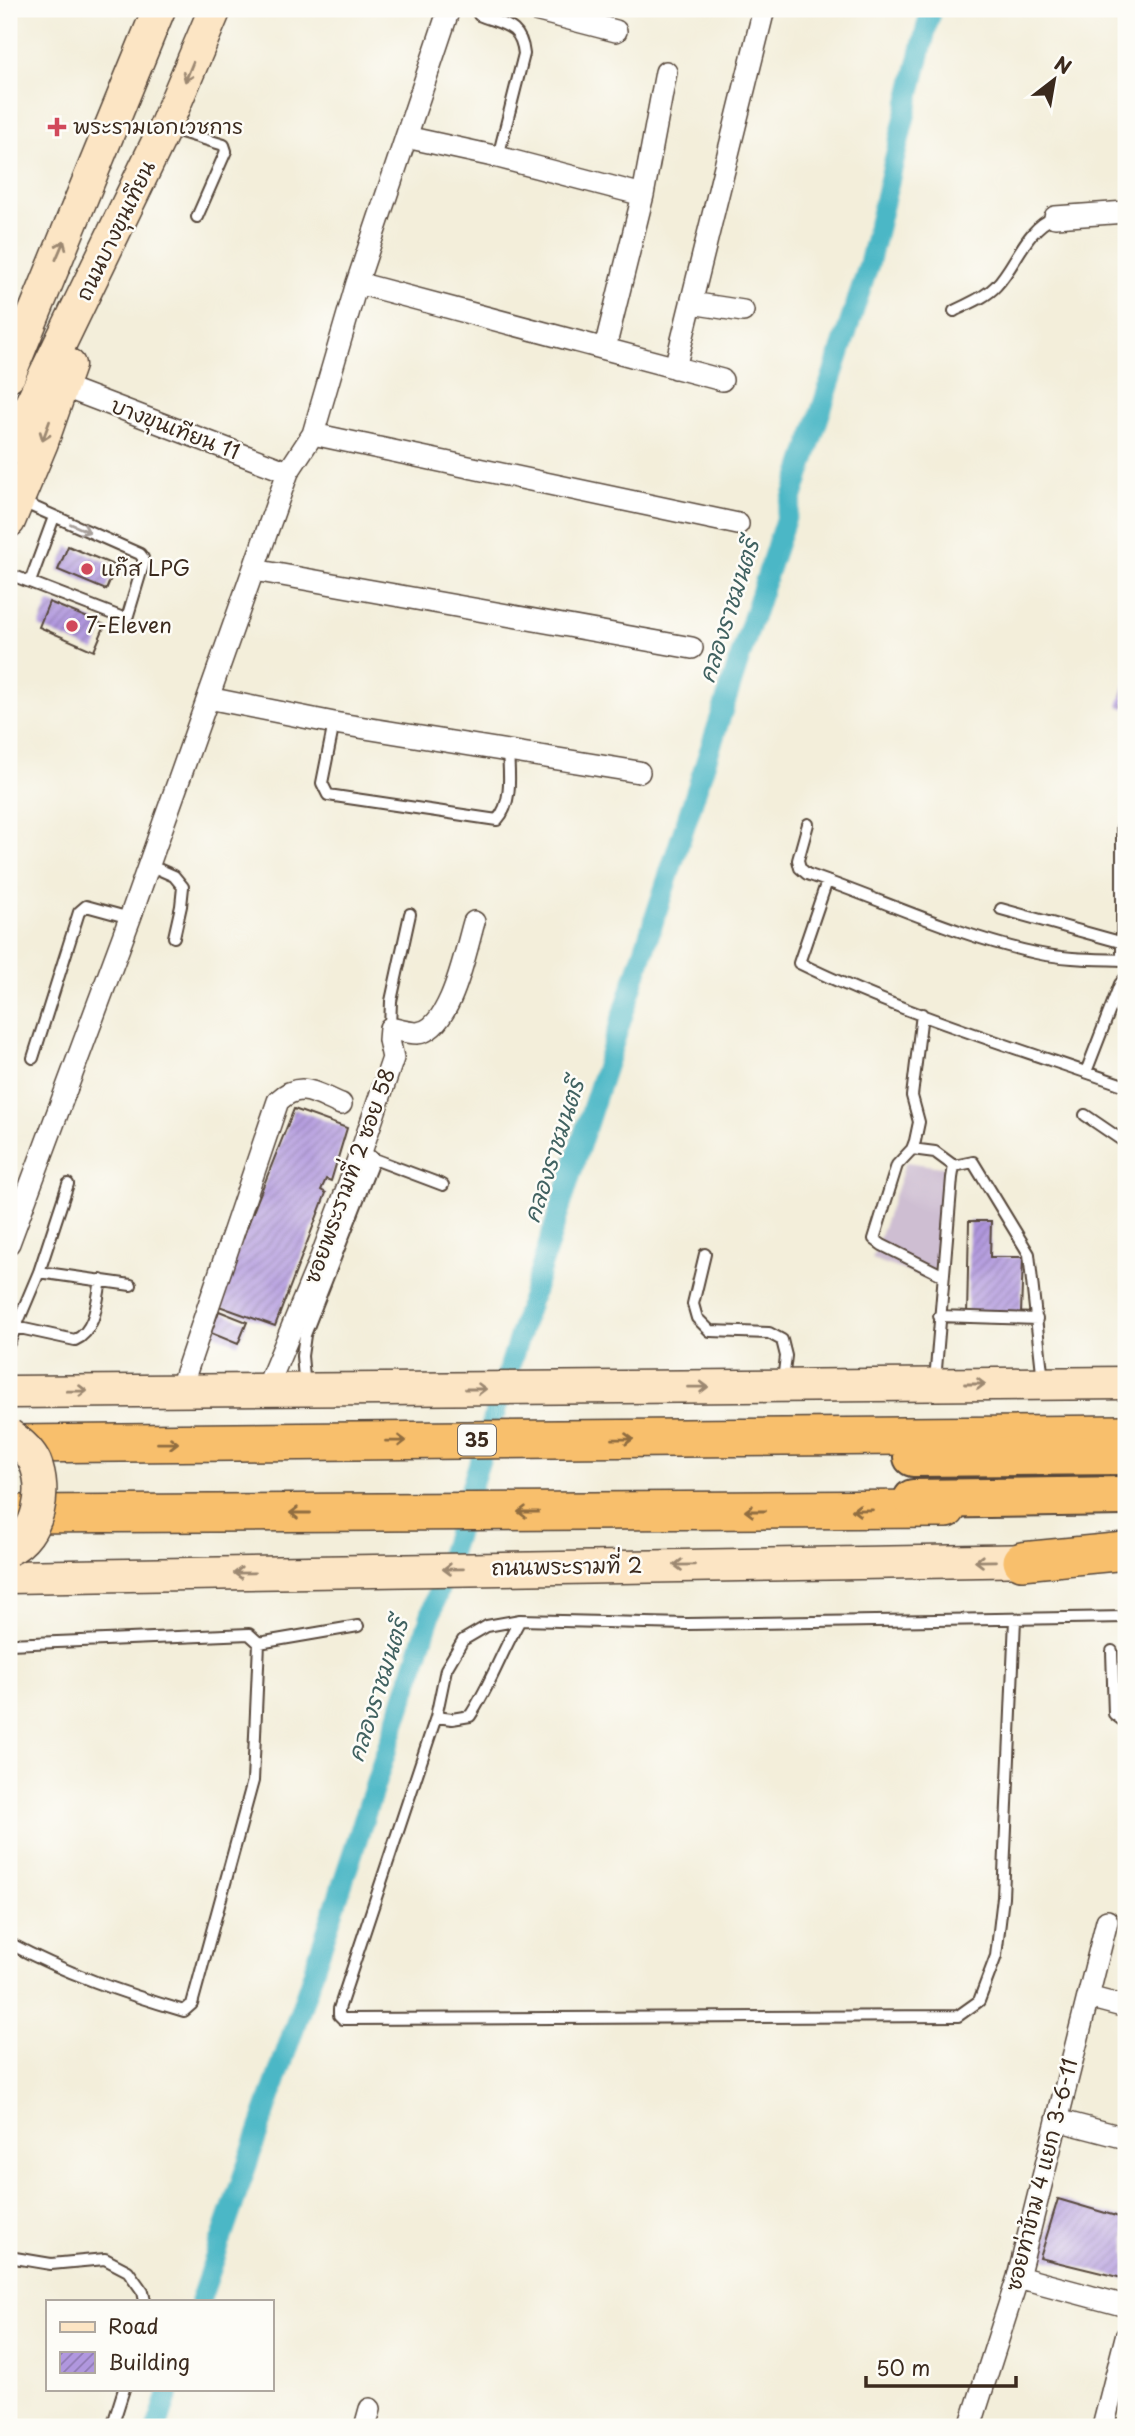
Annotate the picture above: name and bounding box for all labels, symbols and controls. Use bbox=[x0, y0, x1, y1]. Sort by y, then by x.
north arrow bbox=[1020, 46, 1090, 116]
text: N bbox=[1050, 49, 1077, 80]
one-way arrow bbox=[182, 61, 195, 82]
place label: พระรามเอกเวชการ bbox=[73, 109, 243, 141]
marker: พระรามเอกเวชการ bbox=[47, 117, 67, 137]
street label: ถนนบางขุนเทียน bbox=[66, 155, 164, 307]
one-way arrow bbox=[54, 240, 67, 262]
street label: บางขุนเทียน 11 bbox=[106, 388, 245, 468]
one-way arrow bbox=[39, 420, 52, 442]
one-way arrow bbox=[69, 522, 90, 535]
water label: คลองราชมนตรี bbox=[688, 530, 769, 687]
place label: แก๊ส LPG bbox=[101, 551, 190, 583]
marker: แก๊ส LPG bbox=[79, 561, 95, 577]
place label: 7-Eleven bbox=[86, 608, 172, 640]
marker: 7-Eleven bbox=[64, 618, 80, 634]
street label: ซอยพระรามที่ 2 ซอย 58 bbox=[294, 1063, 402, 1288]
water label: คลองราชมนตรี bbox=[513, 1070, 594, 1227]
one-way arrow bbox=[963, 1377, 986, 1391]
one-way arrow bbox=[687, 1380, 710, 1394]
one-way arrow bbox=[465, 1382, 488, 1396]
one-way arrow bbox=[65, 1384, 88, 1398]
road number: 35 bbox=[458, 1424, 496, 1456]
one-way arrow bbox=[612, 1432, 635, 1446]
one-way arrow bbox=[384, 1434, 407, 1448]
one-way arrow bbox=[157, 1436, 180, 1450]
one-way arrow bbox=[851, 1503, 874, 1517]
one-way arrow bbox=[744, 1504, 767, 1518]
one-way arrow bbox=[517, 1505, 540, 1519]
one-way arrow bbox=[289, 1506, 312, 1520]
street label: ถนนพระรามที่ 2 bbox=[491, 1548, 643, 1582]
one-way arrow bbox=[973, 1554, 996, 1568]
one-way arrow bbox=[672, 1558, 695, 1572]
one-way arrow bbox=[442, 1562, 465, 1576]
one-way arrow bbox=[233, 1566, 256, 1580]
water label: คลองราชมนตรี bbox=[337, 1609, 418, 1766]
street label: ซอยท่าข้าม 4 แยก 3-6-11 bbox=[996, 2055, 1084, 2294]
legend bbox=[46, 2300, 273, 2390]
text: Road bbox=[108, 2309, 159, 2341]
text: Building bbox=[108, 2345, 190, 2377]
scale bar bbox=[866, 2345, 1016, 2389]
text: 50 m bbox=[876, 2351, 930, 2383]

